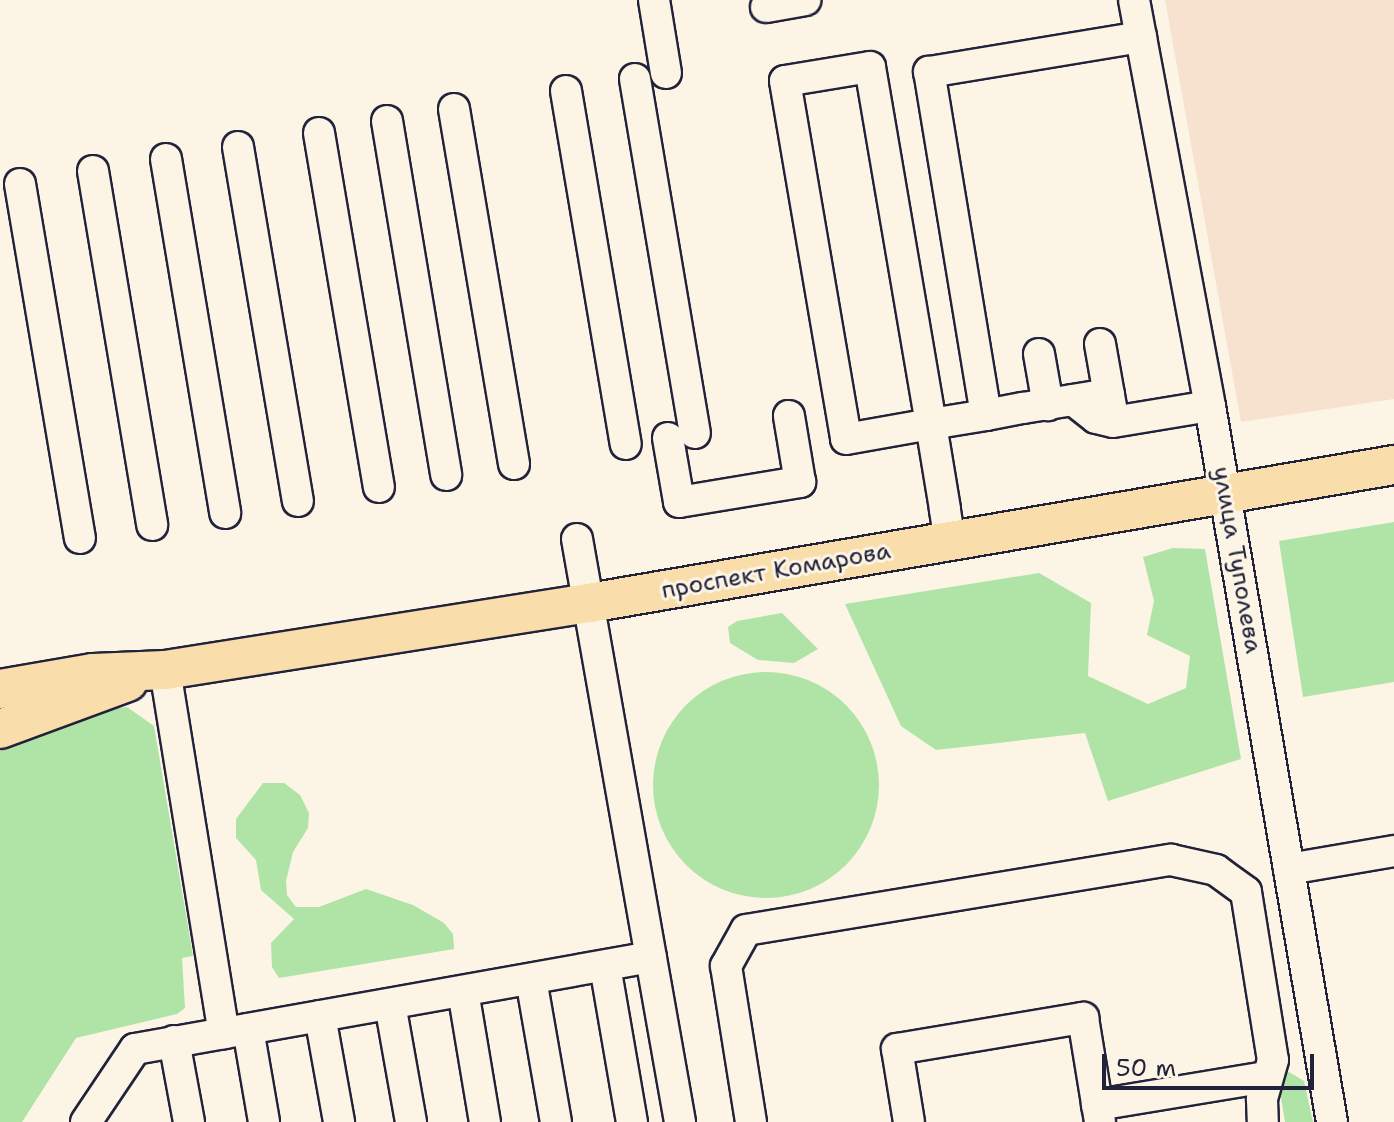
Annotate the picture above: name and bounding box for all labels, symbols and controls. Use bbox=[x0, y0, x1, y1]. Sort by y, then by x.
street label: улица Туполева bbox=[1206, 464, 1268, 656]
street label: проспект Комарова bbox=[659, 537, 893, 605]
scale bar bbox=[1106, 1038, 1318, 1088]
text: 50 m bbox=[1116, 1052, 1176, 1084]

